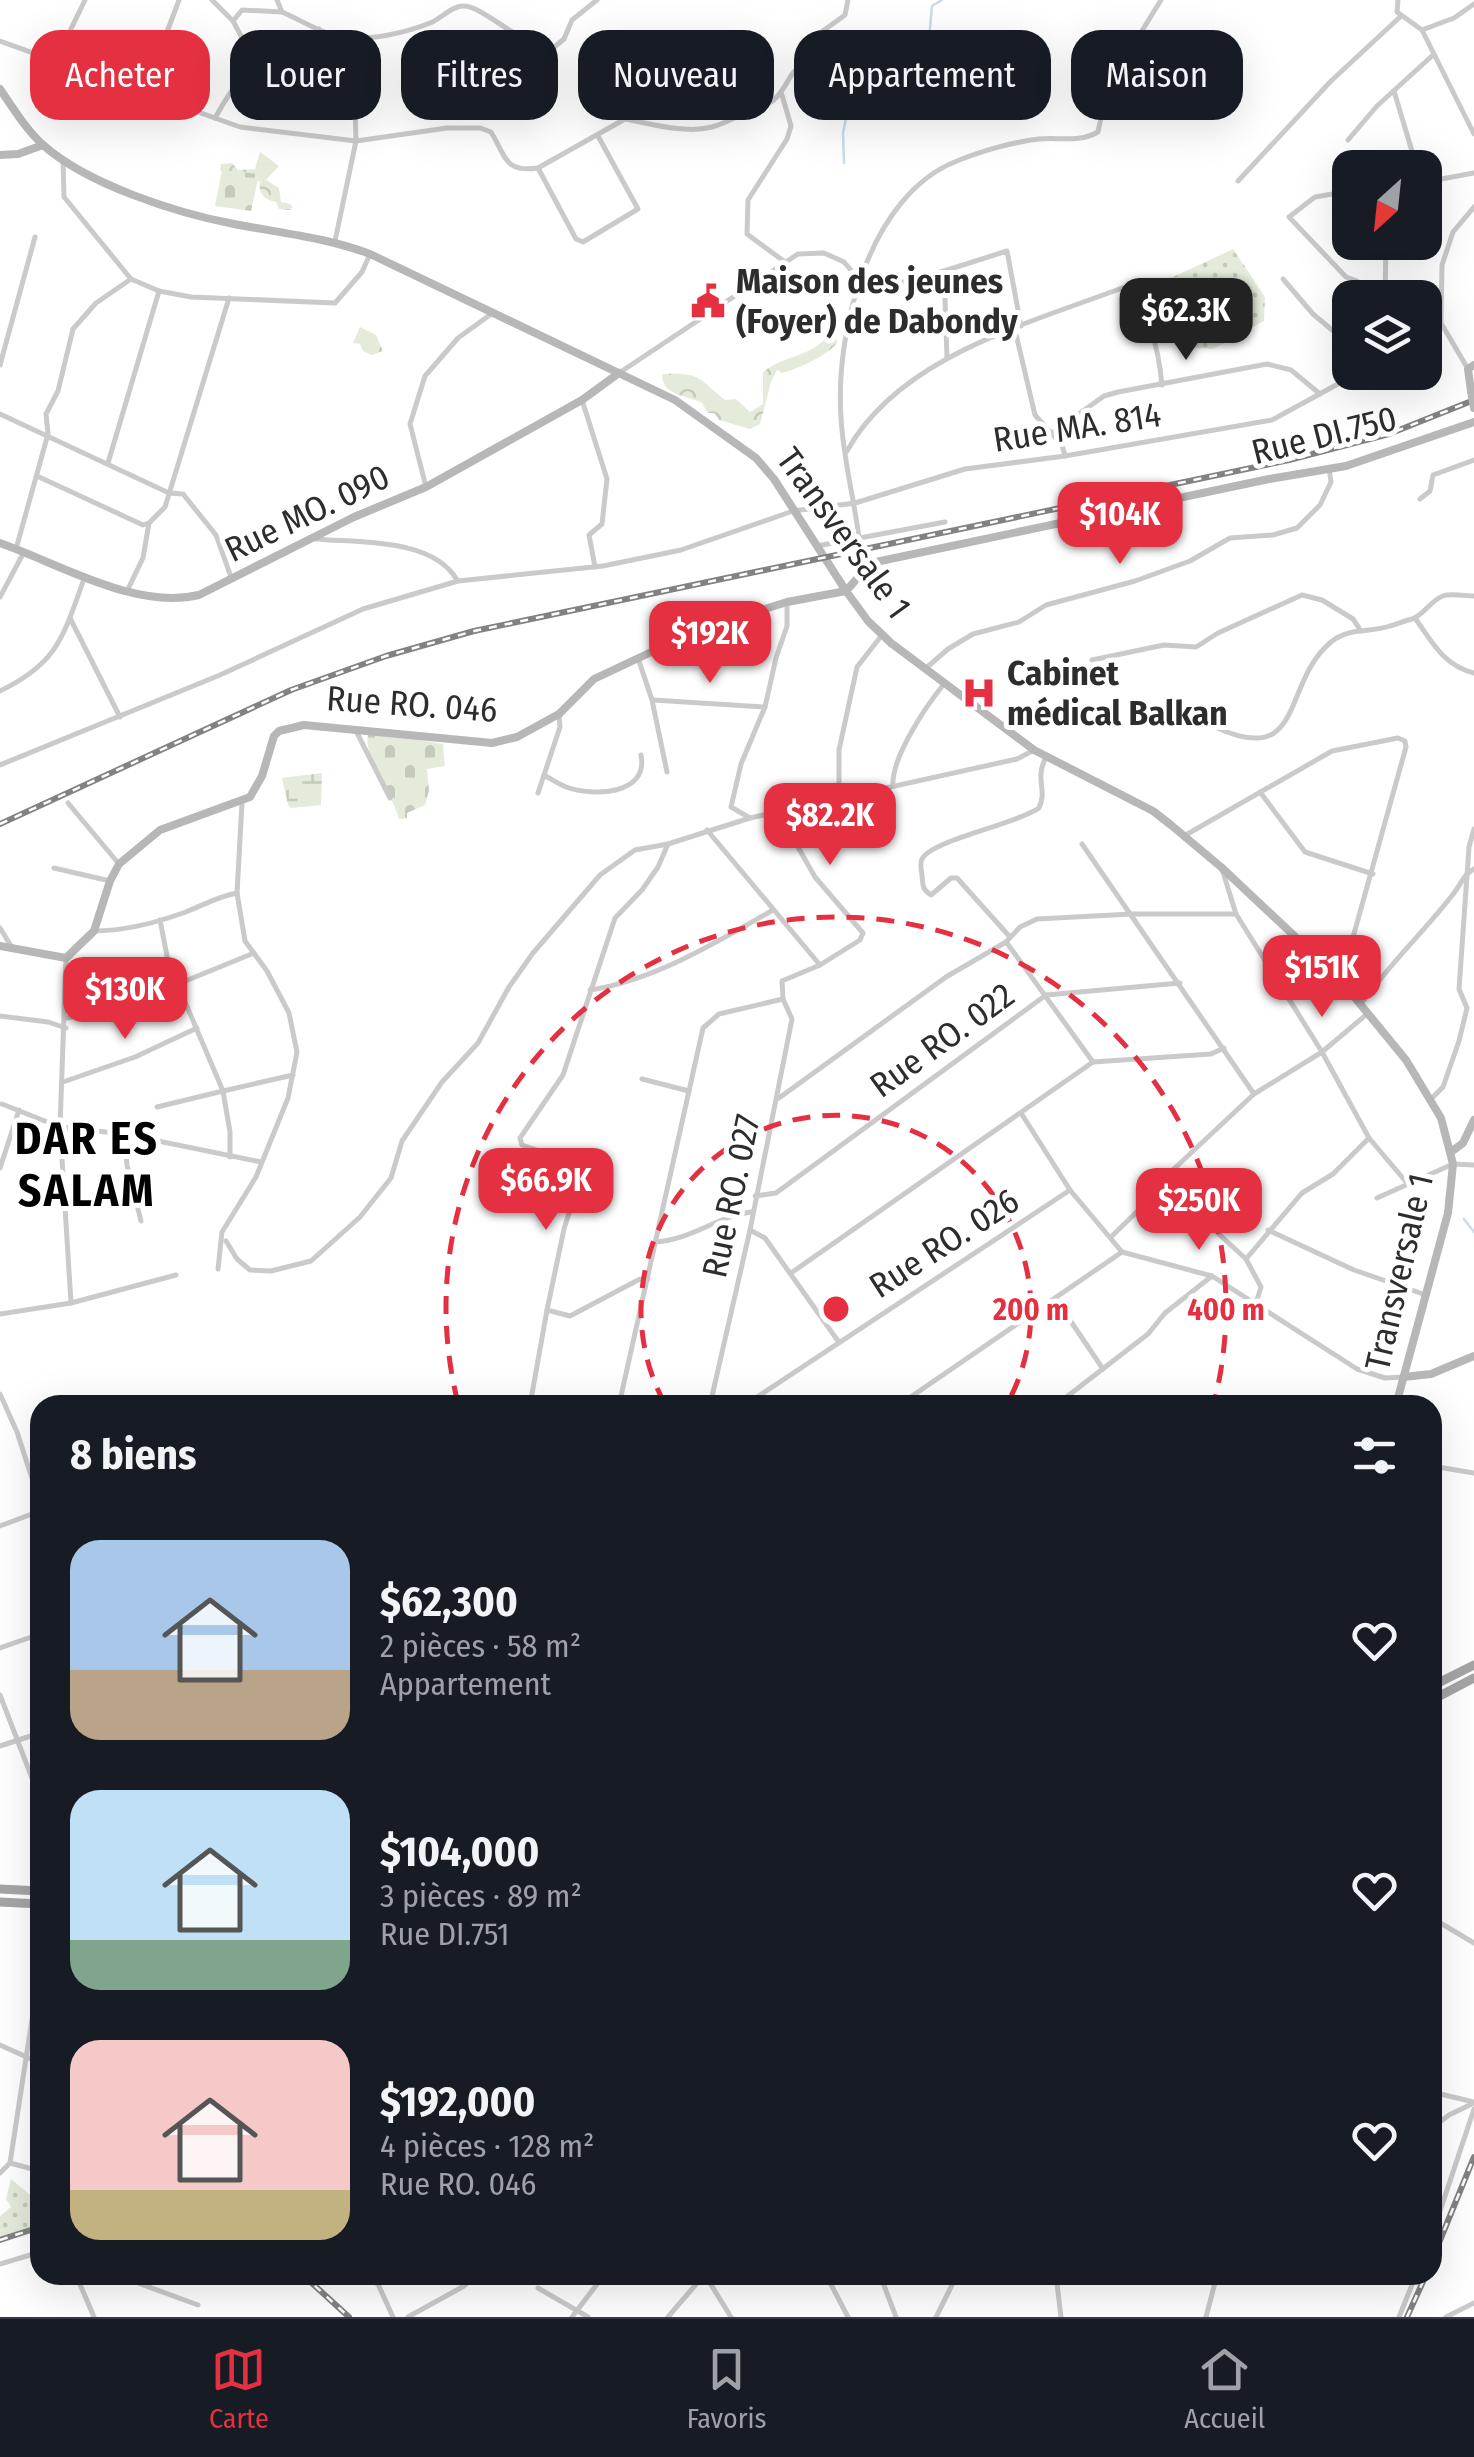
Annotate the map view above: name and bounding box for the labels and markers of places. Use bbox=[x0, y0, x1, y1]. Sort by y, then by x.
place label: Maison des jeunes (Foyer) de Dabondy bbox=[736, 260, 1018, 342]
pin: $62.3K bbox=[1105, 278, 1267, 363]
public building icon: Maison des jeunes (Foyer) de Dabondy bbox=[689, 282, 727, 320]
pin: $104K bbox=[1050, 482, 1190, 567]
pin: $192K bbox=[640, 601, 780, 686]
place label: Cabinet médical Balkan bbox=[1007, 652, 1228, 734]
hospital icon: Cabinet médical Balkan bbox=[960, 674, 998, 712]
pin: $82.2K bbox=[749, 783, 911, 868]
pin: $151K bbox=[1252, 935, 1392, 1020]
pin: $130K bbox=[55, 957, 195, 1042]
pin: $66.9K bbox=[465, 1148, 627, 1233]
pin: $250K bbox=[1129, 1168, 1269, 1253]
centre of rings bbox=[818, 1291, 854, 1327]

